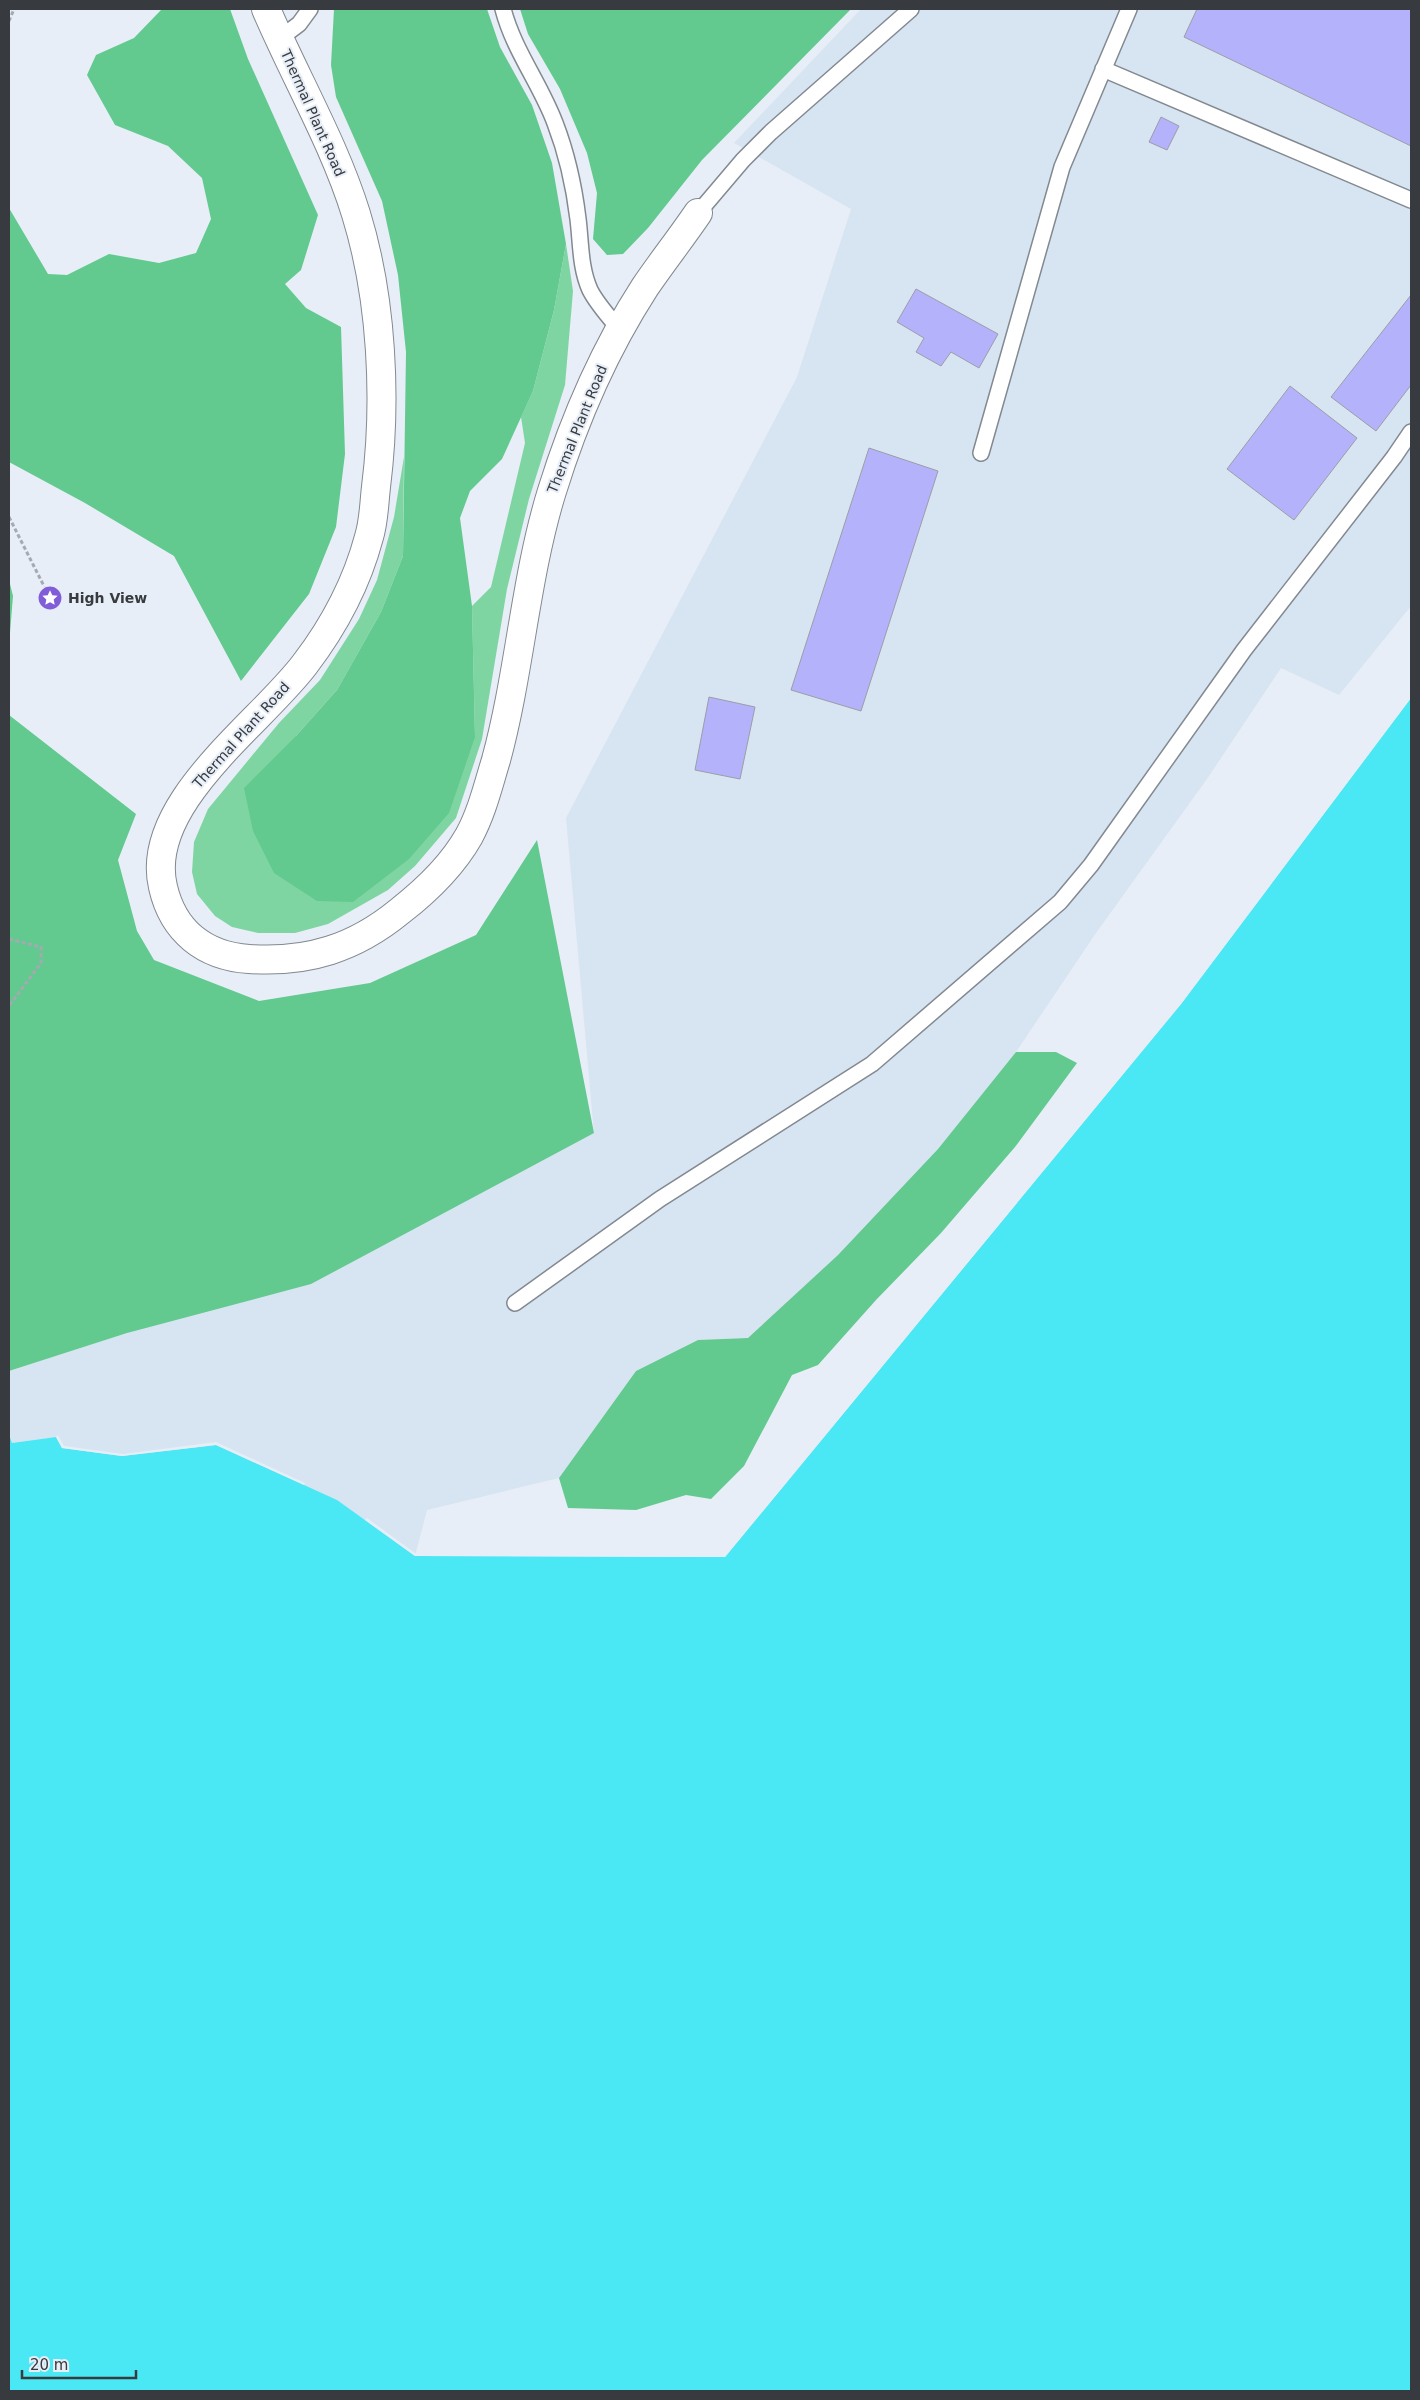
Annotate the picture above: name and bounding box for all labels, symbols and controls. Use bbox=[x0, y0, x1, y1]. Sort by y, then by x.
street label: Thermal Plant Road bbox=[277, 46, 348, 179]
street label: Thermal Plant Road bbox=[544, 363, 610, 496]
place icon: High View bbox=[37, 585, 63, 611]
place label: High View bbox=[68, 590, 147, 606]
street label: Thermal Plant Road bbox=[189, 679, 293, 792]
scale bar bbox=[22, 2348, 136, 2380]
text: 20 m bbox=[30, 2356, 68, 2374]

